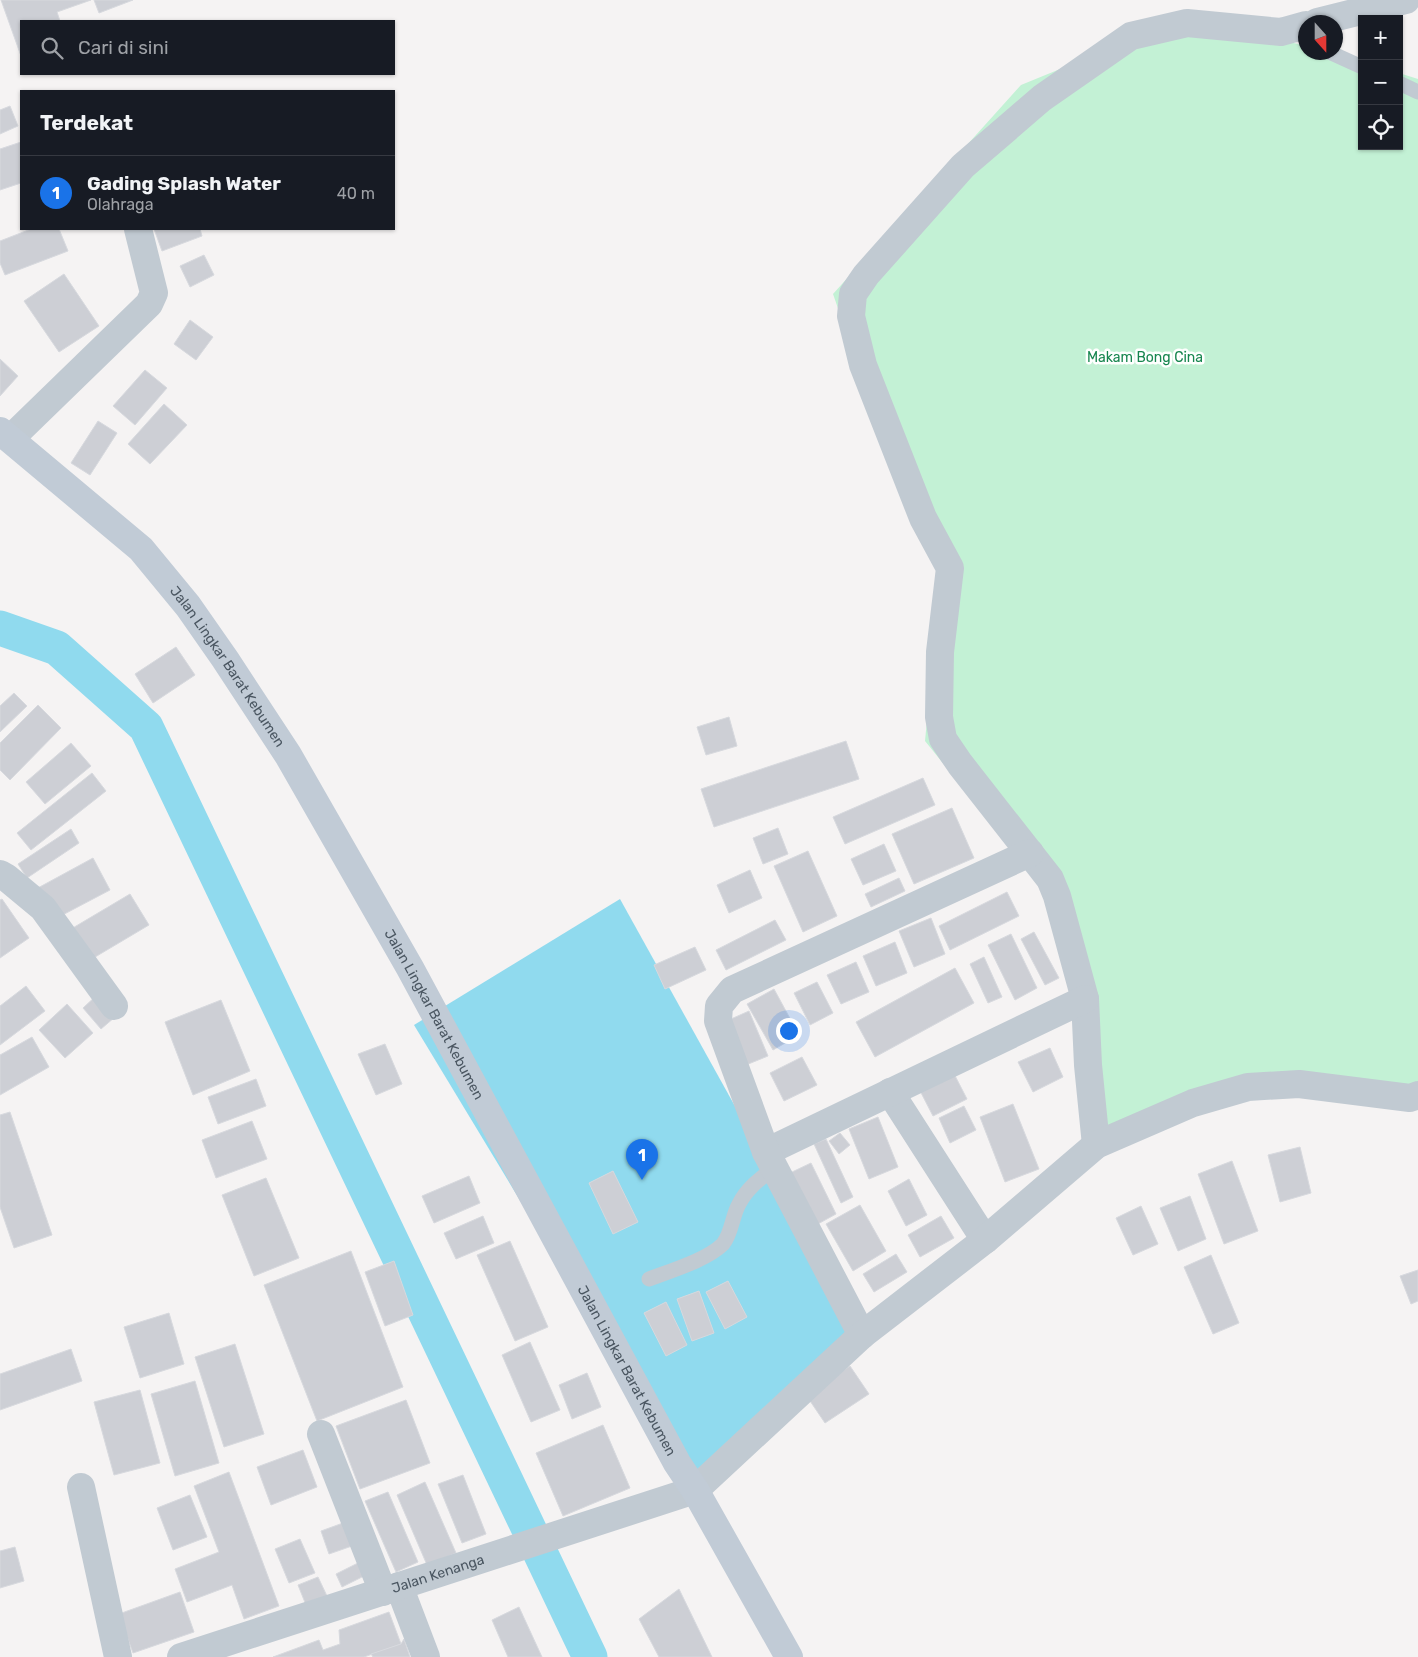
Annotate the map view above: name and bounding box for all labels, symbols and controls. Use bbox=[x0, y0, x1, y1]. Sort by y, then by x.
north arrow bbox=[1298, 15, 1343, 60]
map controls bbox=[1358, 15, 1403, 150]
button: + bbox=[1358, 15, 1403, 60]
search box bbox=[20, 20, 395, 75]
icon: search bbox=[38, 34, 66, 62]
text: Cari di sini bbox=[78, 36, 169, 59]
button: − bbox=[1358, 60, 1403, 105]
button: locate bbox=[1358, 105, 1403, 150]
text: Terdekat bbox=[40, 110, 133, 135]
text: Gading Splash Water bbox=[87, 172, 281, 195]
text: 1 bbox=[52, 184, 60, 203]
text: 40 m bbox=[337, 184, 375, 203]
text: Olahraga bbox=[87, 195, 153, 214]
park label: Makam Bong Cina bbox=[1087, 349, 1203, 366]
street label: Jalan Lingkar Barat Kebumen bbox=[167, 583, 289, 750]
street label: Jalan Lingkar Barat Kebumen bbox=[381, 926, 488, 1102]
your location bbox=[776, 1018, 802, 1044]
pin: 1 bbox=[626, 1139, 658, 1180]
street label: Jalan Lingkar Barat Kebumen bbox=[574, 1282, 680, 1459]
street label: Jalan Kenanga bbox=[389, 1551, 486, 1597]

